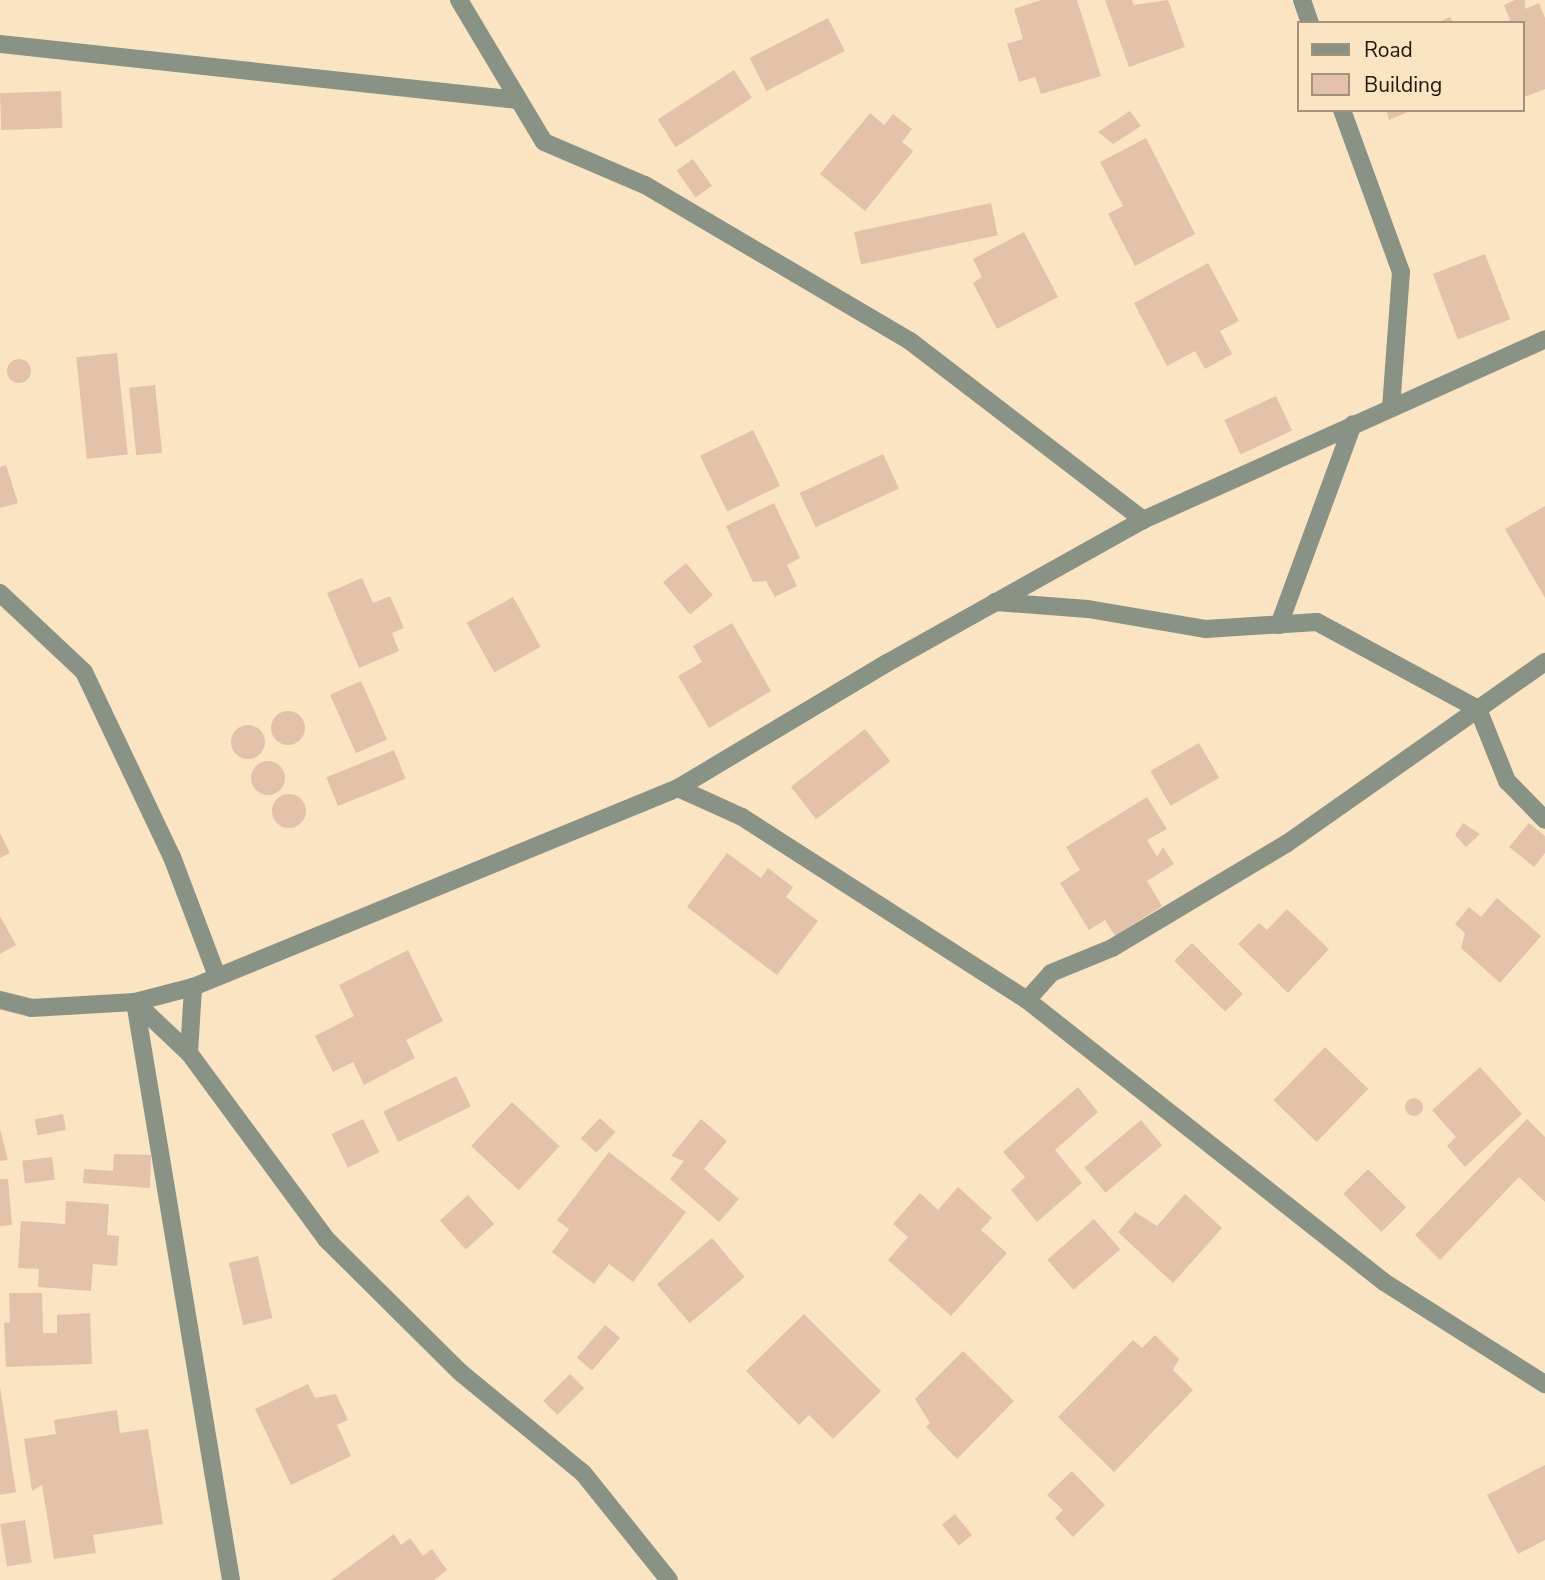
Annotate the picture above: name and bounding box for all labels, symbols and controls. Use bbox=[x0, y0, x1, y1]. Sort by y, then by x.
legend bbox=[1296, 21, 1524, 112]
text: Road bbox=[1364, 36, 1413, 64]
text: Building bbox=[1364, 71, 1442, 99]

